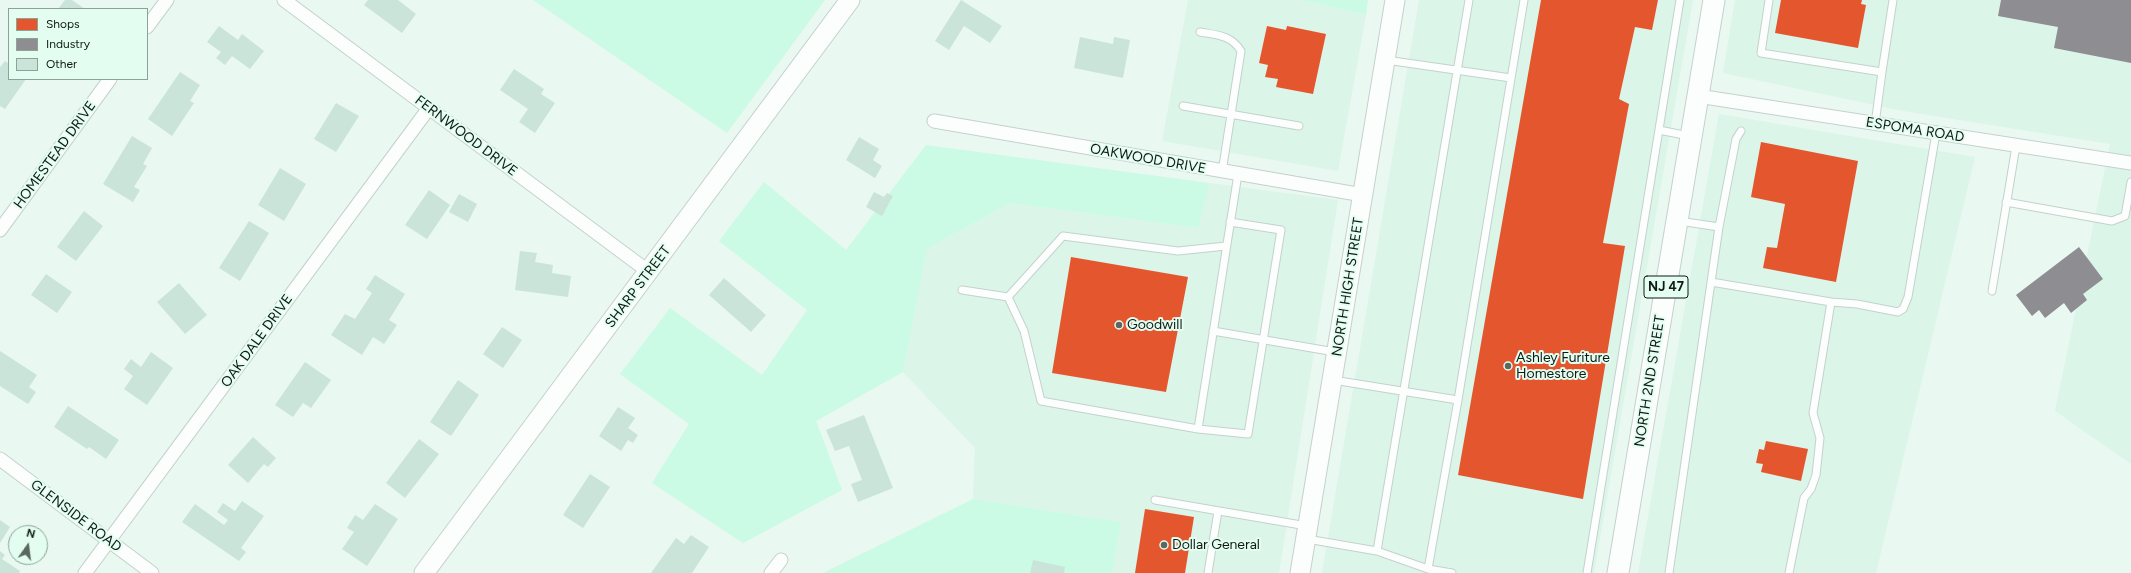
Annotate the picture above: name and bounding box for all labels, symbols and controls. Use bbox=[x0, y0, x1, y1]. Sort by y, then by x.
legend bbox=[8, 8, 148, 80]
text: Shops bbox=[46, 17, 80, 31]
text: Industry bbox=[46, 37, 90, 51]
text: Other bbox=[46, 57, 77, 71]
street label: FERNWOOD DRIVE bbox=[411, 92, 521, 180]
street label: HOMESTEAD DRIVE bbox=[10, 98, 100, 212]
street label: ESPOMA ROAD bbox=[1865, 114, 1965, 146]
street label: OAKWOOD DRIVE bbox=[1089, 141, 1207, 177]
street label: NORTH HIGH STREET bbox=[1329, 216, 1367, 358]
street label: SHARP STREET bbox=[602, 243, 674, 331]
road number: NJ 47 bbox=[1644, 276, 1688, 298]
street label: OAK DALE DRIVE bbox=[218, 291, 296, 391]
street label: NORTH 2ND STREET bbox=[1631, 314, 1669, 448]
place label: Goodwill bbox=[1127, 317, 1182, 333]
marker: Goodwill bbox=[1114, 320, 1124, 330]
place label: Ashley Furiture Homestore bbox=[1516, 350, 1610, 382]
marker: Ashley Furiture Homestore bbox=[1503, 361, 1513, 371]
street label: GLENSIDE ROAD bbox=[27, 476, 125, 556]
north arrow bbox=[8, 525, 48, 565]
place label: Dollar General bbox=[1172, 537, 1260, 553]
marker: Dollar General bbox=[1159, 540, 1169, 550]

